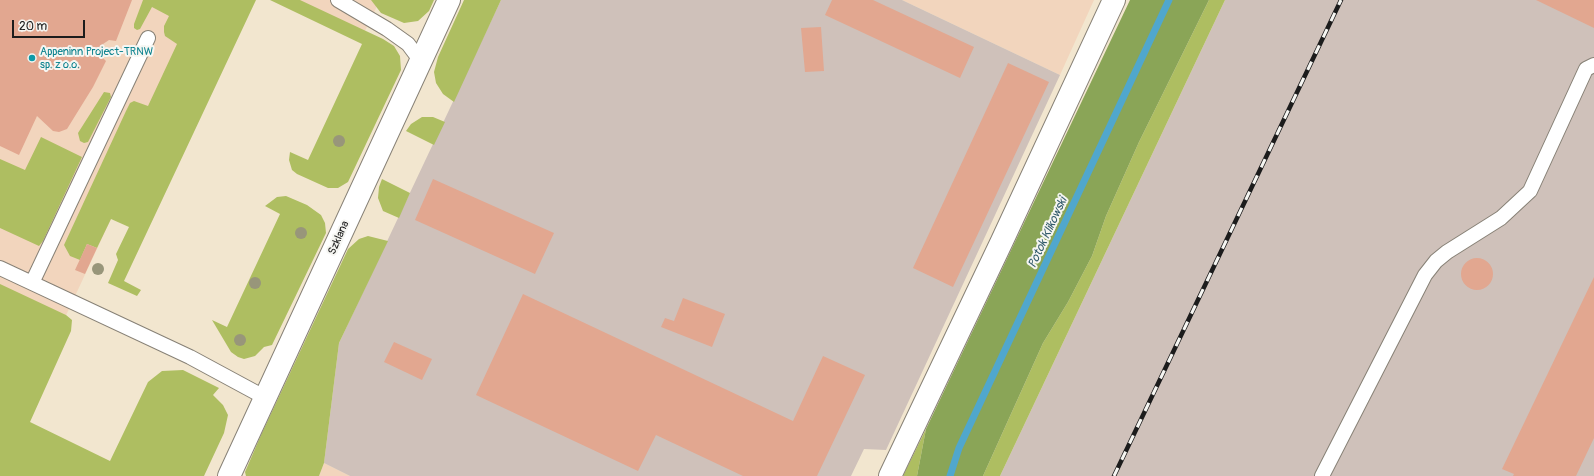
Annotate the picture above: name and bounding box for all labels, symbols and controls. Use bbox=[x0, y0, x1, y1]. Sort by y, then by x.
scale bar bbox=[14, 12, 87, 38]
text: 20 m bbox=[19, 19, 47, 34]
place label: Appeninn Project-TRNW sp. z o.o. bbox=[40, 45, 153, 71]
marker: Appeninn Project-TRNW sp. z o.o. bbox=[27, 53, 37, 63]
water label: Potok Klikowski bbox=[1025, 195, 1071, 271]
street label: Szklana bbox=[326, 219, 352, 257]

